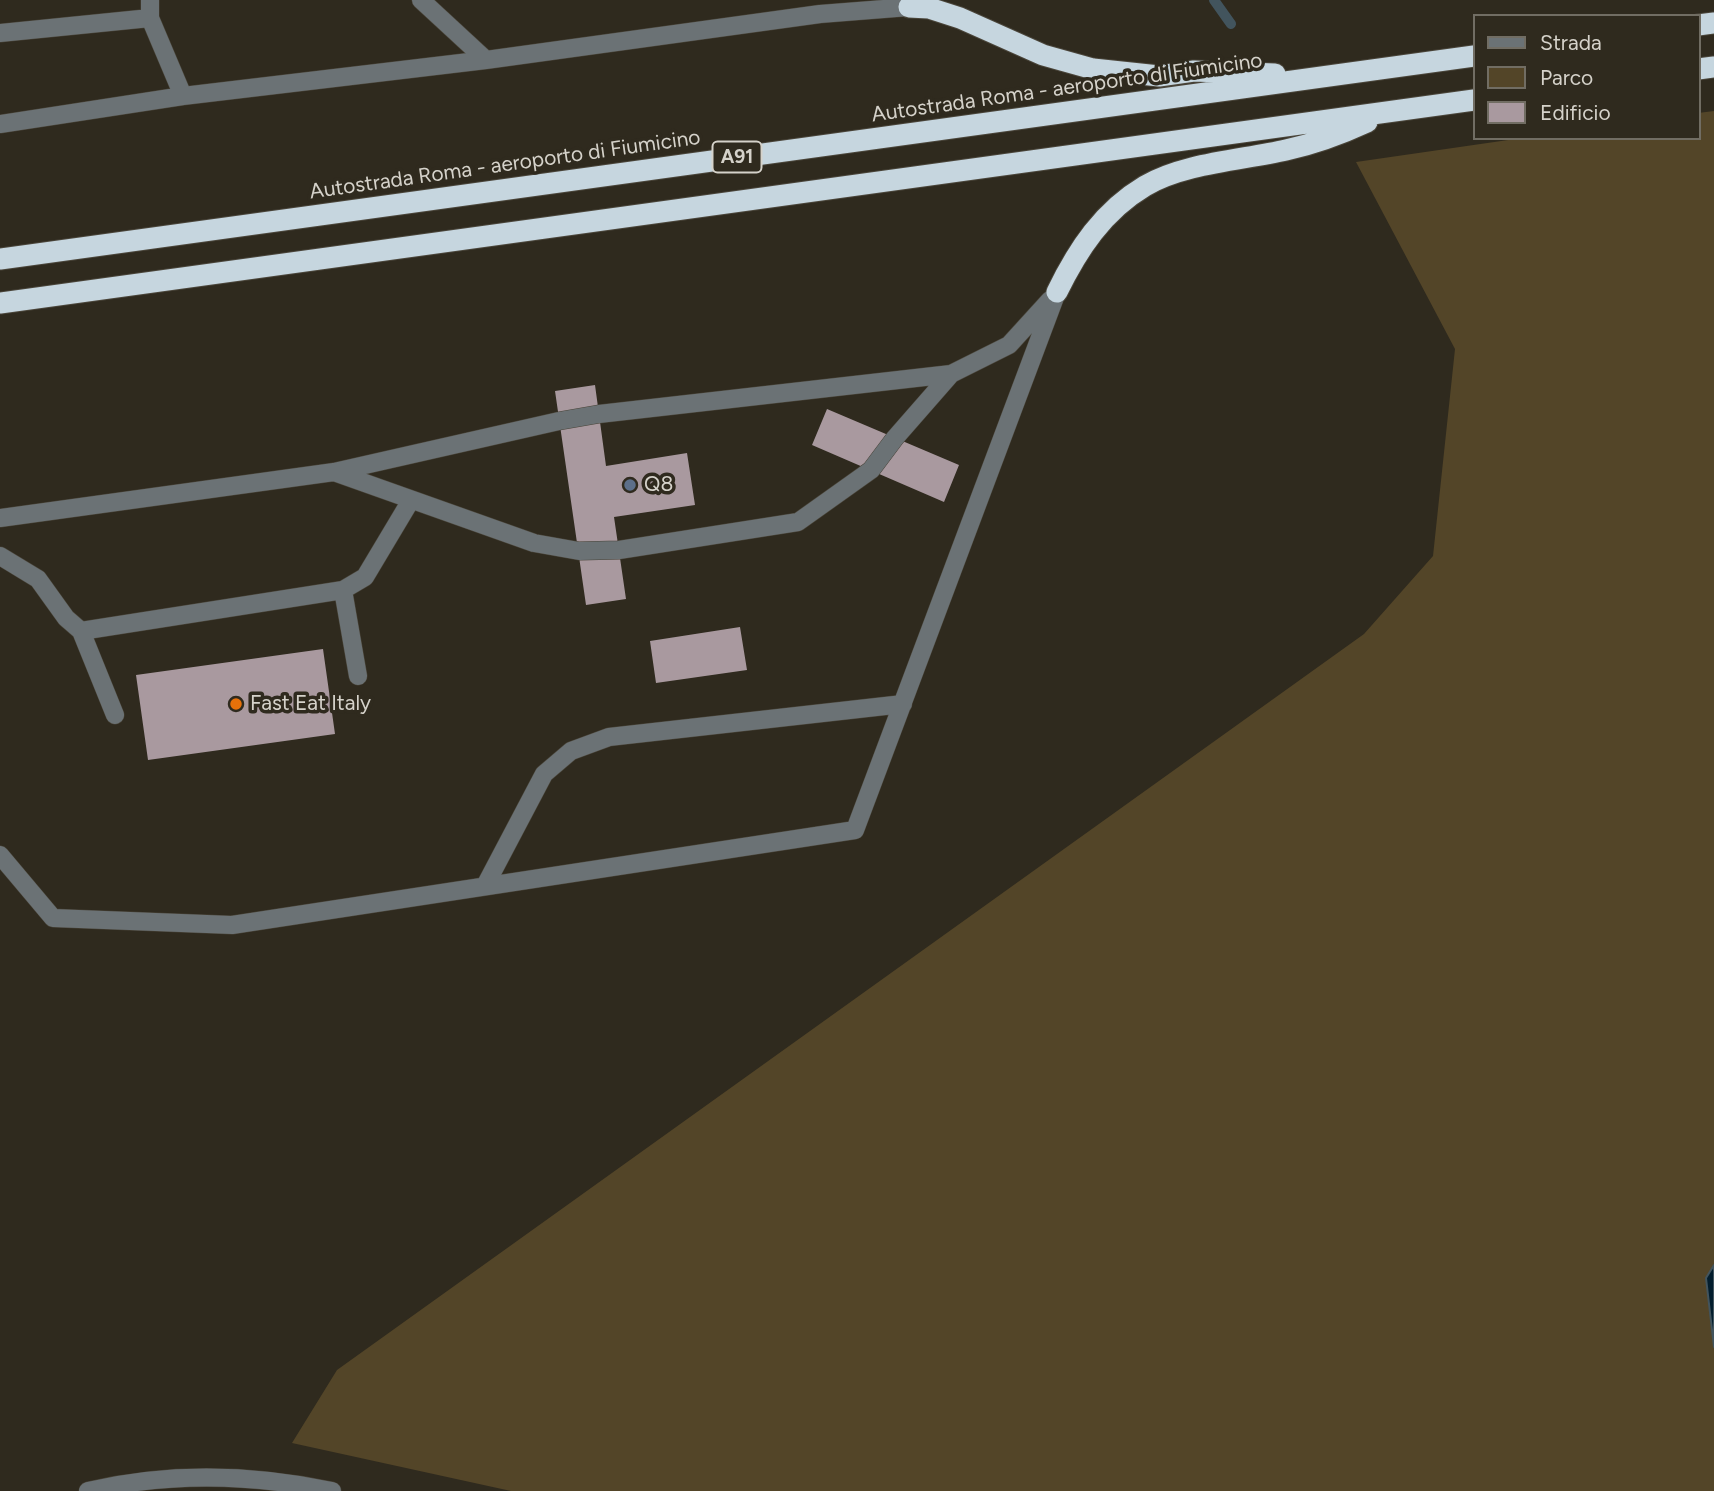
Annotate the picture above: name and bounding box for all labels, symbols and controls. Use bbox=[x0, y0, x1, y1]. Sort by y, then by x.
legend bbox=[1472, 14, 1700, 140]
text: Strada bbox=[1540, 30, 1602, 55]
street label: Autostrada Roma - aeroporto di Fiumicino bbox=[870, 48, 1264, 128]
text: Parco bbox=[1540, 65, 1593, 90]
text: Edificio bbox=[1540, 100, 1611, 125]
street label: Autostrada Roma - aeroporto di Fiumicino bbox=[308, 125, 702, 205]
road number: A91 bbox=[712, 141, 762, 172]
place label: Q8 bbox=[644, 472, 673, 498]
marker: Q8 bbox=[622, 477, 638, 493]
place label: Fast Eat Italy bbox=[250, 691, 371, 717]
marker: Fast Eat Italy bbox=[228, 696, 244, 712]

